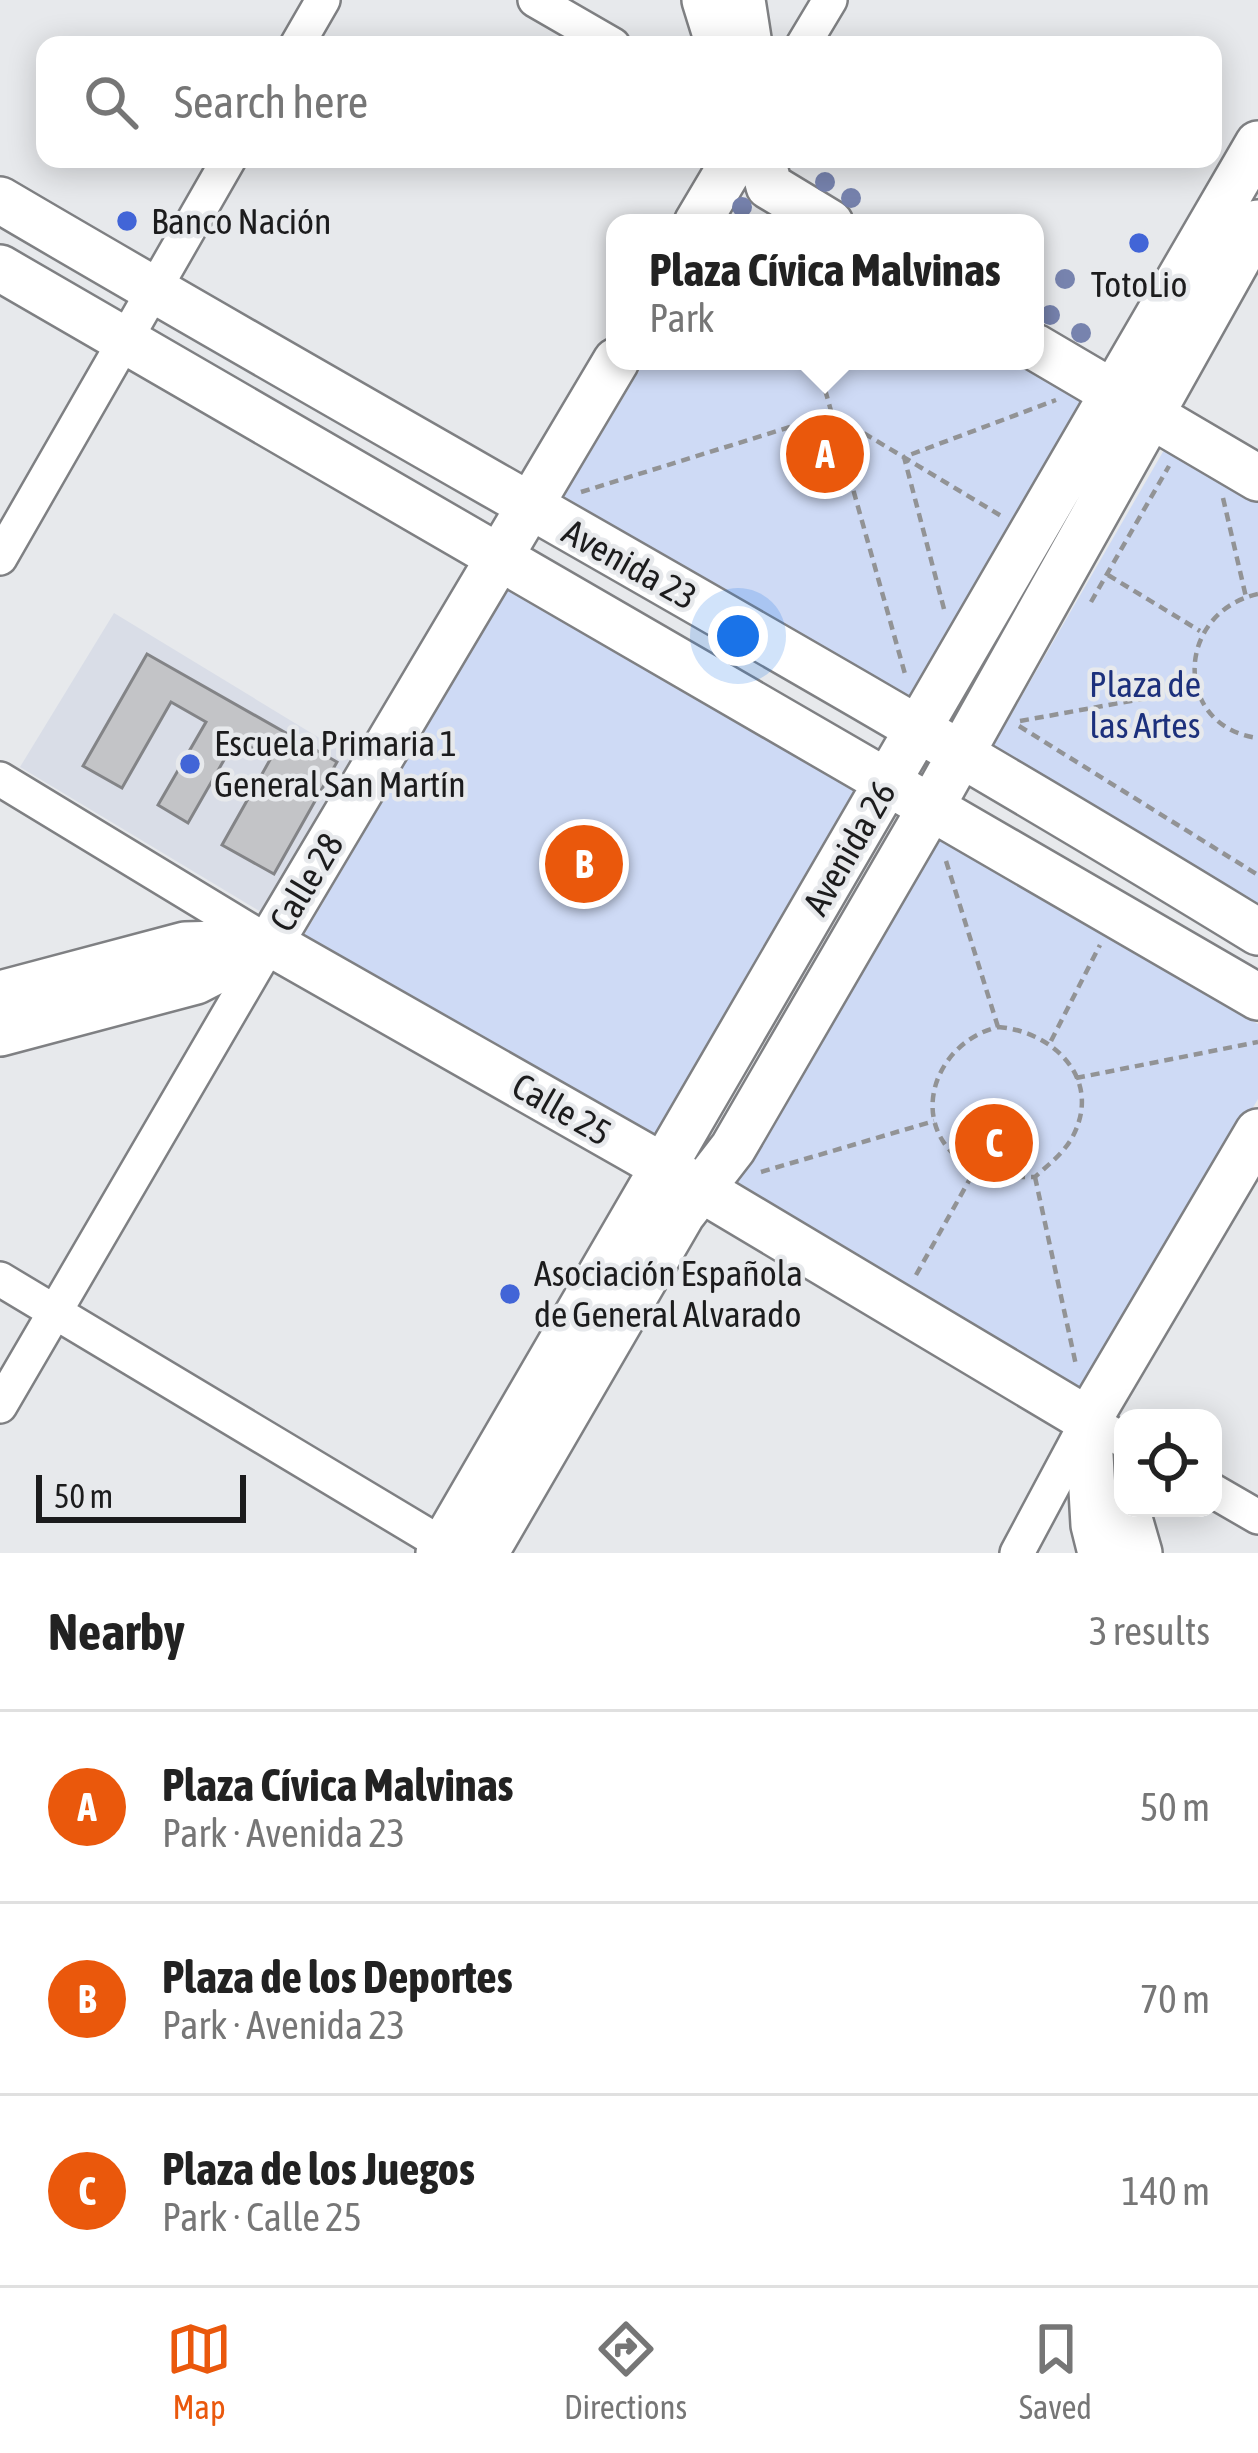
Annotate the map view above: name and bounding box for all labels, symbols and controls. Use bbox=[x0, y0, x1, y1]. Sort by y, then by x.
search box bbox=[36, 36, 1222, 168]
icon: search bbox=[78, 69, 144, 135]
text: Search here bbox=[174, 76, 368, 128]
place label: Banco Nación bbox=[151, 200, 331, 242]
marker: Banco Nación bbox=[114, 208, 140, 234]
popup bbox=[606, 214, 1044, 370]
marker: TotoLio bbox=[1126, 230, 1152, 256]
text: Plaza Cívica Malvinas bbox=[649, 244, 1001, 296]
place label: TotoLio bbox=[1091, 263, 1187, 305]
text: Park bbox=[649, 296, 714, 340]
pin: A bbox=[786, 409, 864, 499]
street label: Avenida 23 bbox=[556, 510, 704, 618]
your location bbox=[708, 606, 768, 666]
park label: Plaza de las Artes bbox=[1089, 663, 1201, 746]
place label: Escuela Primaria 1 General San Martín bbox=[214, 722, 466, 805]
marker: Escuela Primaria 1 General San Martín bbox=[177, 751, 203, 777]
street label: Avenida 26 bbox=[794, 774, 904, 922]
pin: B bbox=[545, 819, 623, 909]
street label: Calle 28 bbox=[261, 825, 351, 939]
street label: Calle 25 bbox=[505, 1064, 619, 1154]
pin: C bbox=[955, 1098, 1033, 1188]
place label: Asociación Española de General Alvarado bbox=[534, 1252, 803, 1335]
marker: Asociación Española de General Alvarado bbox=[497, 1281, 523, 1307]
map controls bbox=[1114, 1409, 1222, 1517]
button: locate bbox=[1114, 1409, 1222, 1517]
scale bar bbox=[36, 1469, 246, 1522]
text: 50 m bbox=[54, 1477, 113, 1515]
text: Nearby bbox=[48, 1602, 185, 1661]
text: 3 results bbox=[1089, 1609, 1210, 1653]
text: Plaza Cívica Malvinas bbox=[162, 1759, 514, 1811]
text: A bbox=[77, 1785, 97, 1829]
text: 50 m bbox=[1140, 1785, 1210, 1829]
text: Park · Avenida 23 bbox=[162, 1811, 405, 1855]
text: Plaza de los Deportes bbox=[162, 1951, 513, 2003]
text: B bbox=[78, 1977, 96, 2021]
text: 70 m bbox=[1140, 1977, 1210, 2021]
text: Park · Avenida 23 bbox=[162, 2003, 405, 2047]
text: Plaza de los Juegos bbox=[162, 2143, 475, 2195]
text: C bbox=[78, 2169, 96, 2213]
text: 140 m bbox=[1122, 2169, 1210, 2213]
text: Park · Calle 25 bbox=[162, 2195, 362, 2239]
tab: Map bbox=[166, 2316, 232, 2426]
tab: Directions bbox=[564, 2316, 687, 2426]
tab: Saved bbox=[1019, 2316, 1092, 2426]

